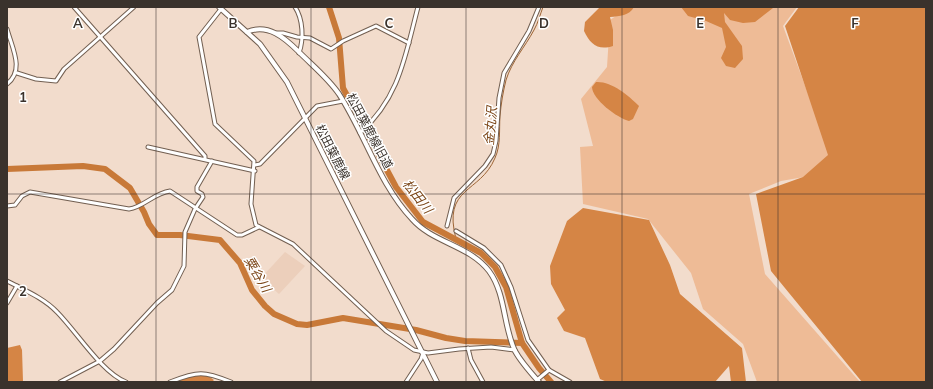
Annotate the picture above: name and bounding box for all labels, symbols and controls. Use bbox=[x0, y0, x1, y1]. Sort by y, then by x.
text: A bbox=[73, 15, 83, 31]
text: B bbox=[229, 15, 238, 31]
text: C bbox=[385, 15, 394, 31]
text: D bbox=[539, 15, 549, 31]
text: E bbox=[696, 15, 704, 31]
text: F bbox=[851, 15, 859, 31]
text: 1 bbox=[19, 89, 27, 105]
street label: 松田葉鹿線旧道 bbox=[344, 90, 396, 172]
water label: 金丸沢 bbox=[480, 104, 500, 146]
street label: 松田葉鹿線 bbox=[313, 122, 353, 182]
water label: 松田川 bbox=[400, 176, 438, 218]
water label: 粟谷川 bbox=[241, 253, 276, 297]
text: 2 bbox=[19, 283, 27, 299]

